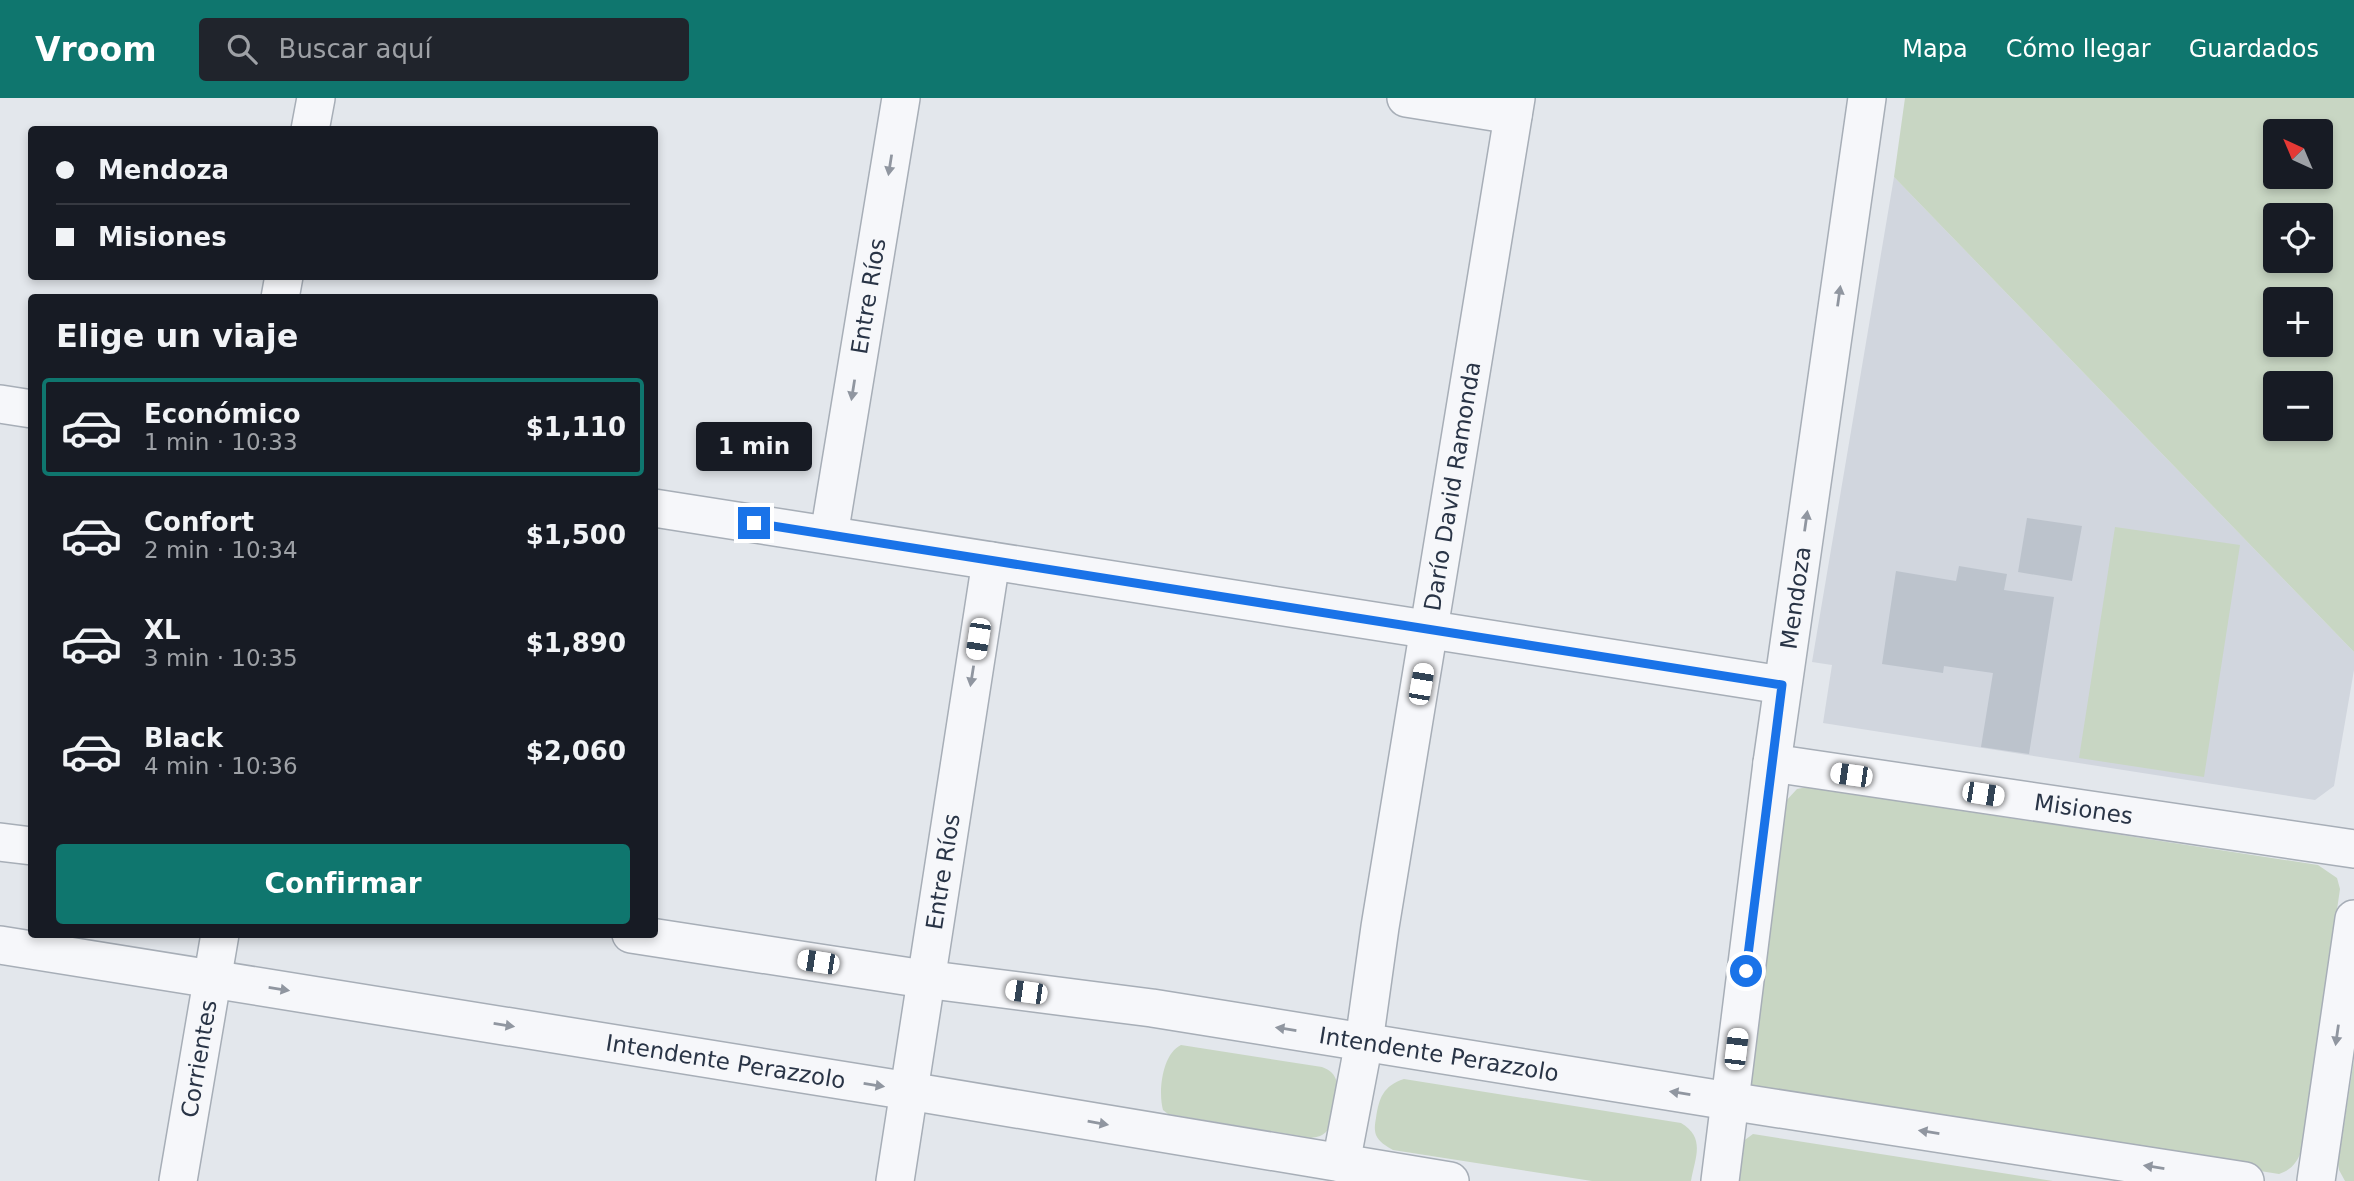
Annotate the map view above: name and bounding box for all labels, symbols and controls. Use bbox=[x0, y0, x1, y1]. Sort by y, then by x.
search box bbox=[199, 18, 689, 81]
text: Vroom bbox=[35, 30, 157, 69]
icon: search bbox=[223, 30, 261, 68]
text: Buscar aquí bbox=[279, 34, 432, 64]
text: Mapa bbox=[1902, 35, 1968, 63]
text: Cómo llegar bbox=[2006, 35, 2151, 63]
text: Guardados bbox=[2189, 35, 2319, 63]
north arrow bbox=[2263, 119, 2333, 189]
map controls bbox=[2263, 119, 2333, 441]
one-way arrow bbox=[884, 154, 895, 176]
text: Mendoza bbox=[98, 155, 229, 185]
button: locate bbox=[2263, 203, 2333, 273]
text: Misiones bbox=[98, 222, 227, 252]
street label: Entre Ríos bbox=[846, 236, 891, 356]
one-way arrow bbox=[1833, 284, 1844, 306]
button: + bbox=[2263, 287, 2333, 357]
text: Elige un viaje bbox=[56, 317, 298, 355]
street label: Darío David Ramonda bbox=[1419, 360, 1486, 613]
button: − bbox=[2263, 371, 2333, 441]
one-way arrow bbox=[847, 379, 858, 401]
icon: car bbox=[60, 396, 123, 459]
text: Económico bbox=[144, 399, 301, 429]
text: $1,110 bbox=[526, 412, 626, 442]
callout: 1 min bbox=[696, 422, 812, 470]
text: 1 min · 10:33 bbox=[144, 429, 298, 455]
text: 1 min bbox=[718, 433, 790, 459]
icon: car bbox=[60, 504, 123, 567]
text: Confort bbox=[144, 507, 254, 537]
route end bbox=[738, 507, 770, 539]
one-way arrow bbox=[1801, 510, 1812, 532]
text: $1,500 bbox=[526, 520, 626, 550]
text: 2 min · 10:34 bbox=[144, 537, 298, 563]
street label: Mendoza bbox=[1775, 545, 1816, 651]
icon: car bbox=[60, 612, 123, 675]
text: XL bbox=[144, 615, 181, 645]
car bbox=[965, 617, 992, 661]
text: $1,890 bbox=[526, 628, 626, 658]
text: 3 min · 10:35 bbox=[144, 645, 298, 671]
car bbox=[1408, 661, 1435, 707]
one-way arrow bbox=[967, 665, 978, 687]
icon: car bbox=[60, 720, 123, 783]
text: Black bbox=[144, 723, 223, 753]
text: $2,060 bbox=[526, 736, 626, 766]
text: 4 min · 10:36 bbox=[144, 753, 298, 779]
car bbox=[1829, 762, 1874, 788]
car bbox=[1961, 780, 2006, 808]
street label: Misiones bbox=[2033, 789, 2135, 829]
street label: Entre Ríos bbox=[921, 812, 965, 931]
button: Confirmar bbox=[56, 844, 630, 924]
car bbox=[796, 948, 841, 976]
route start bbox=[1730, 955, 1762, 987]
car bbox=[1004, 979, 1049, 1005]
one-way arrow bbox=[268, 984, 290, 995]
street label: Corrientes bbox=[176, 998, 222, 1120]
one-way arrow bbox=[493, 1020, 515, 1031]
street label: Intendente Perazzolo bbox=[1317, 1022, 1561, 1086]
one-way arrow bbox=[1275, 1023, 1297, 1034]
one-way arrow bbox=[2332, 1024, 2343, 1046]
car bbox=[1724, 1027, 1749, 1071]
street label: Intendente Perazzolo bbox=[604, 1029, 847, 1094]
one-way arrow bbox=[863, 1080, 885, 1091]
one-way arrow bbox=[1669, 1087, 1691, 1098]
one-way arrow bbox=[1087, 1118, 1109, 1129]
one-way arrow bbox=[1918, 1126, 1940, 1137]
one-way arrow bbox=[2143, 1161, 2165, 1172]

